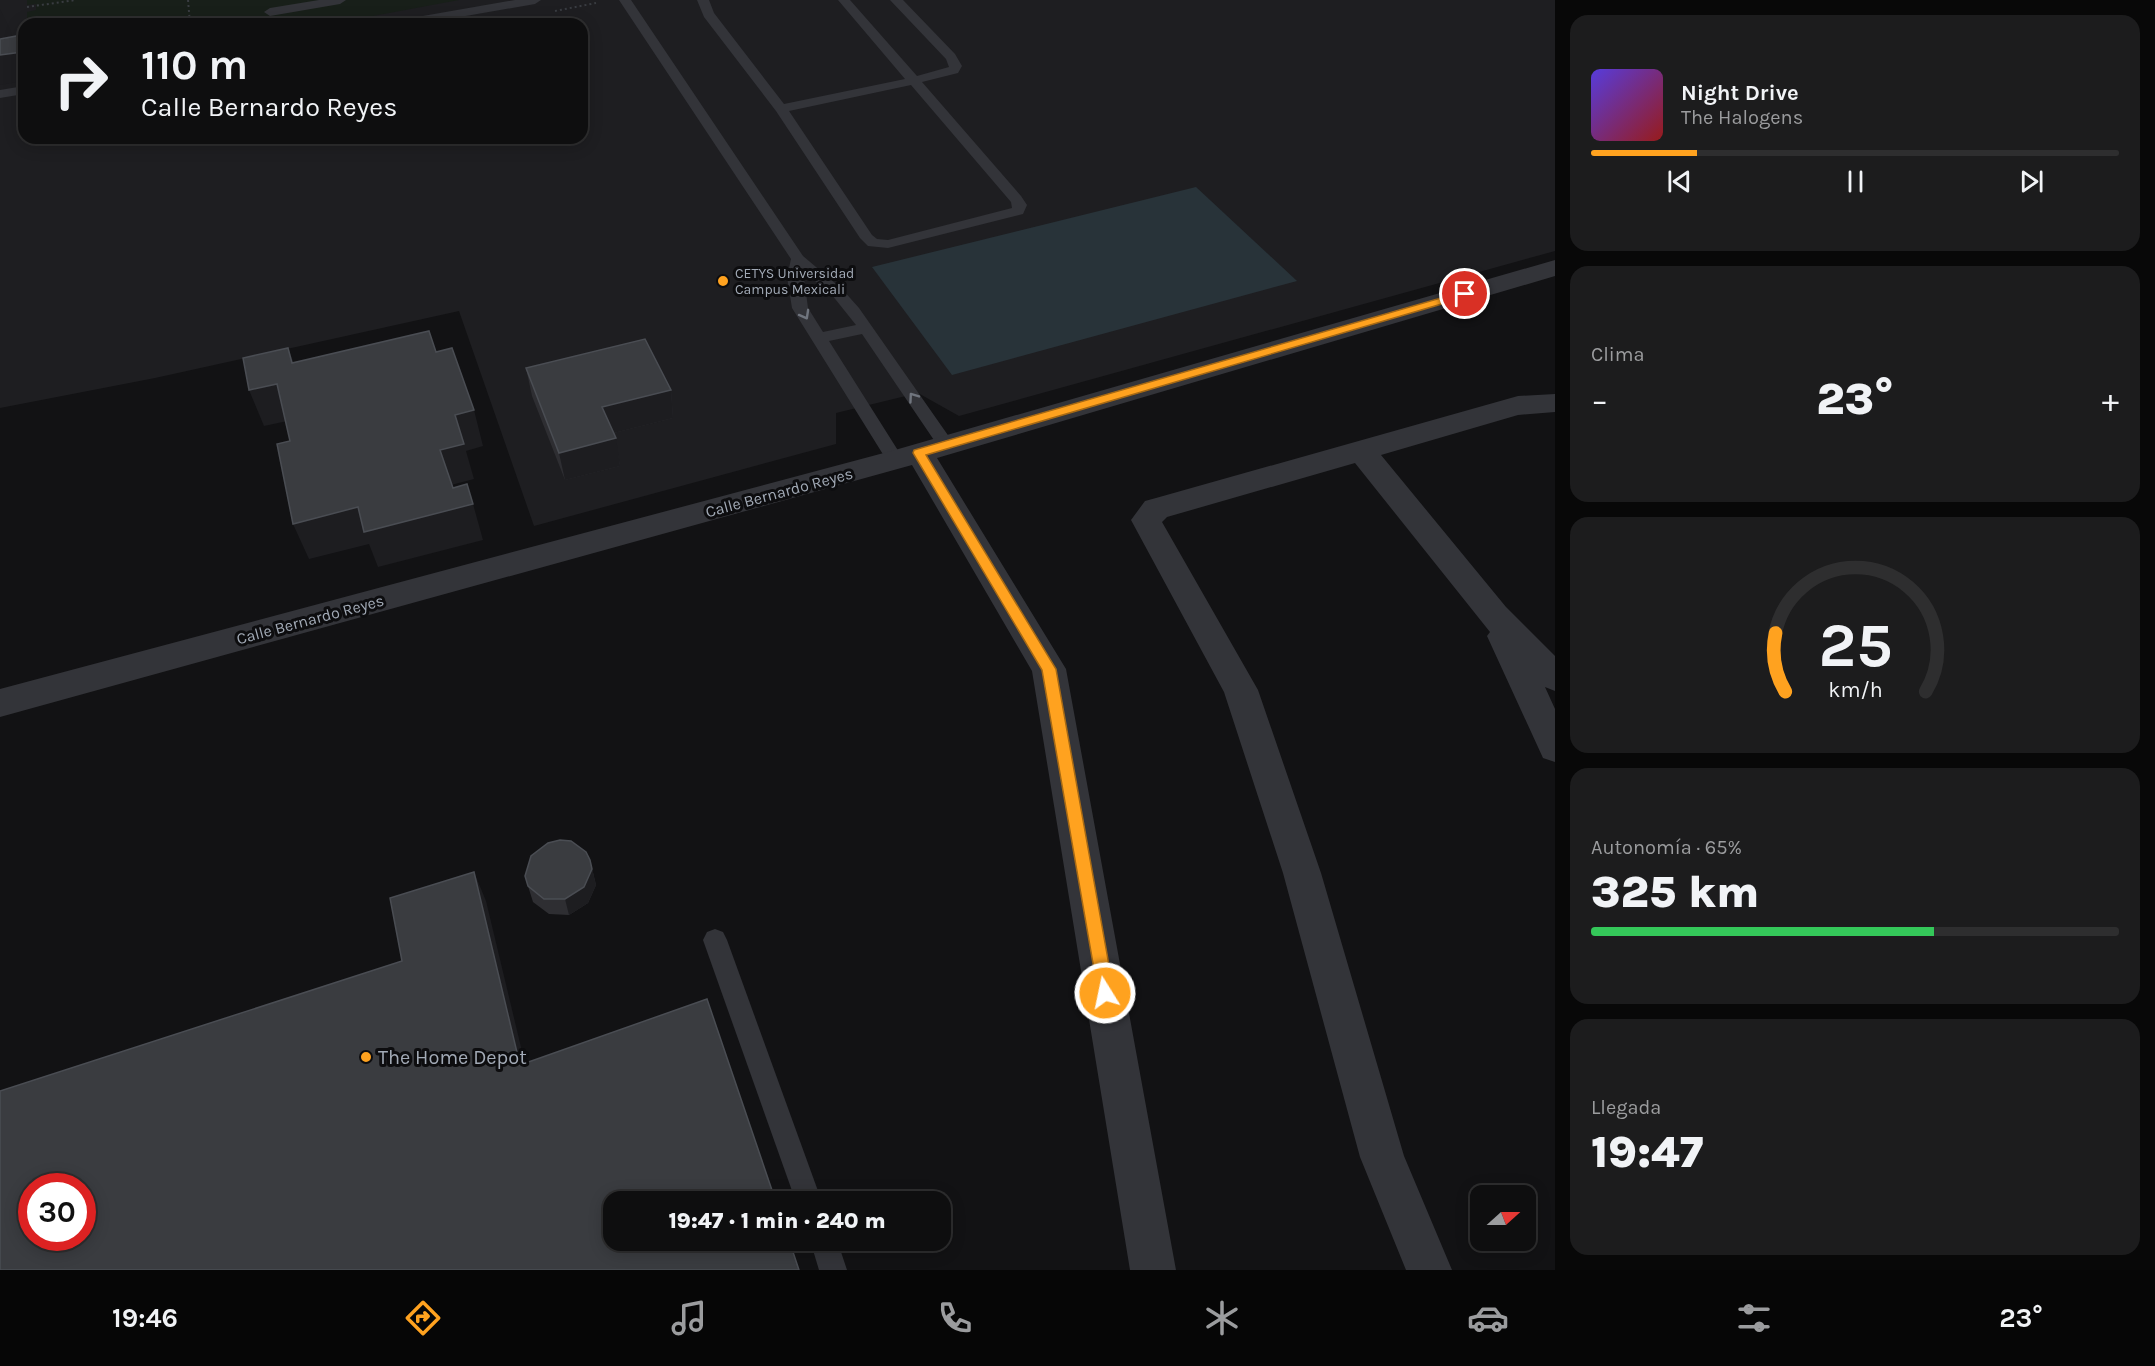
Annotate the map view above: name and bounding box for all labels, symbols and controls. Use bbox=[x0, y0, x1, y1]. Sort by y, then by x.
text: 110 m bbox=[141, 40, 248, 90]
icon: right bbox=[42, 42, 120, 120]
text: Night Drive bbox=[1681, 80, 1799, 106]
text: Calle Bernardo Reyes bbox=[141, 91, 397, 123]
text: The Halogens bbox=[1681, 106, 1803, 129]
icon: previous bbox=[1663, 165, 1696, 198]
icon: pause bbox=[1839, 165, 1872, 198]
icon: next bbox=[2015, 165, 2048, 198]
place label: CETYS Universidad Campus Mexicali bbox=[735, 265, 854, 298]
pin bbox=[1439, 268, 1490, 319]
marker: CETYS Universidad Campus Mexicali bbox=[716, 274, 730, 288]
icon: arrive bbox=[1448, 277, 1481, 310]
one-way arrow bbox=[798, 309, 809, 320]
text: Clima bbox=[1591, 343, 1645, 366]
text: 23° bbox=[1816, 373, 1894, 425]
text: − bbox=[1591, 381, 1608, 419]
text: + bbox=[2102, 381, 2119, 419]
one-way arrow bbox=[909, 392, 920, 403]
street label: Calle Bernardo Reyes bbox=[703, 464, 855, 521]
street label: Calle Bernardo Reyes bbox=[234, 591, 386, 648]
text: 25 bbox=[1818, 609, 1892, 682]
text: km/h bbox=[1828, 677, 1882, 702]
text: Autonomía · 65% bbox=[1591, 836, 1742, 859]
text: 325 km bbox=[1591, 866, 1759, 918]
position arrow bbox=[1073, 961, 1137, 1025]
place label: The Home Depot bbox=[378, 1046, 527, 1069]
marker: The Home Depot bbox=[359, 1050, 373, 1064]
text: Llegada bbox=[1591, 1096, 1661, 1119]
text: 19:47 bbox=[1591, 1126, 1703, 1178]
speed limit sign: 30 bbox=[18, 1173, 96, 1251]
north arrow bbox=[1470, 1185, 1536, 1251]
map controls bbox=[1470, 1185, 1536, 1251]
text: 19:47 · 1 min · 240 m bbox=[668, 1208, 886, 1234]
icon: directions bbox=[402, 1297, 444, 1339]
icon: music bbox=[668, 1297, 710, 1339]
icon: phone bbox=[934, 1297, 976, 1339]
icon: climate bbox=[1201, 1297, 1243, 1339]
icon: car bbox=[1467, 1297, 1509, 1339]
icon: filters bbox=[1733, 1297, 1775, 1339]
text: 19:46 bbox=[112, 1302, 178, 1334]
text: 23° bbox=[1999, 1302, 2043, 1334]

